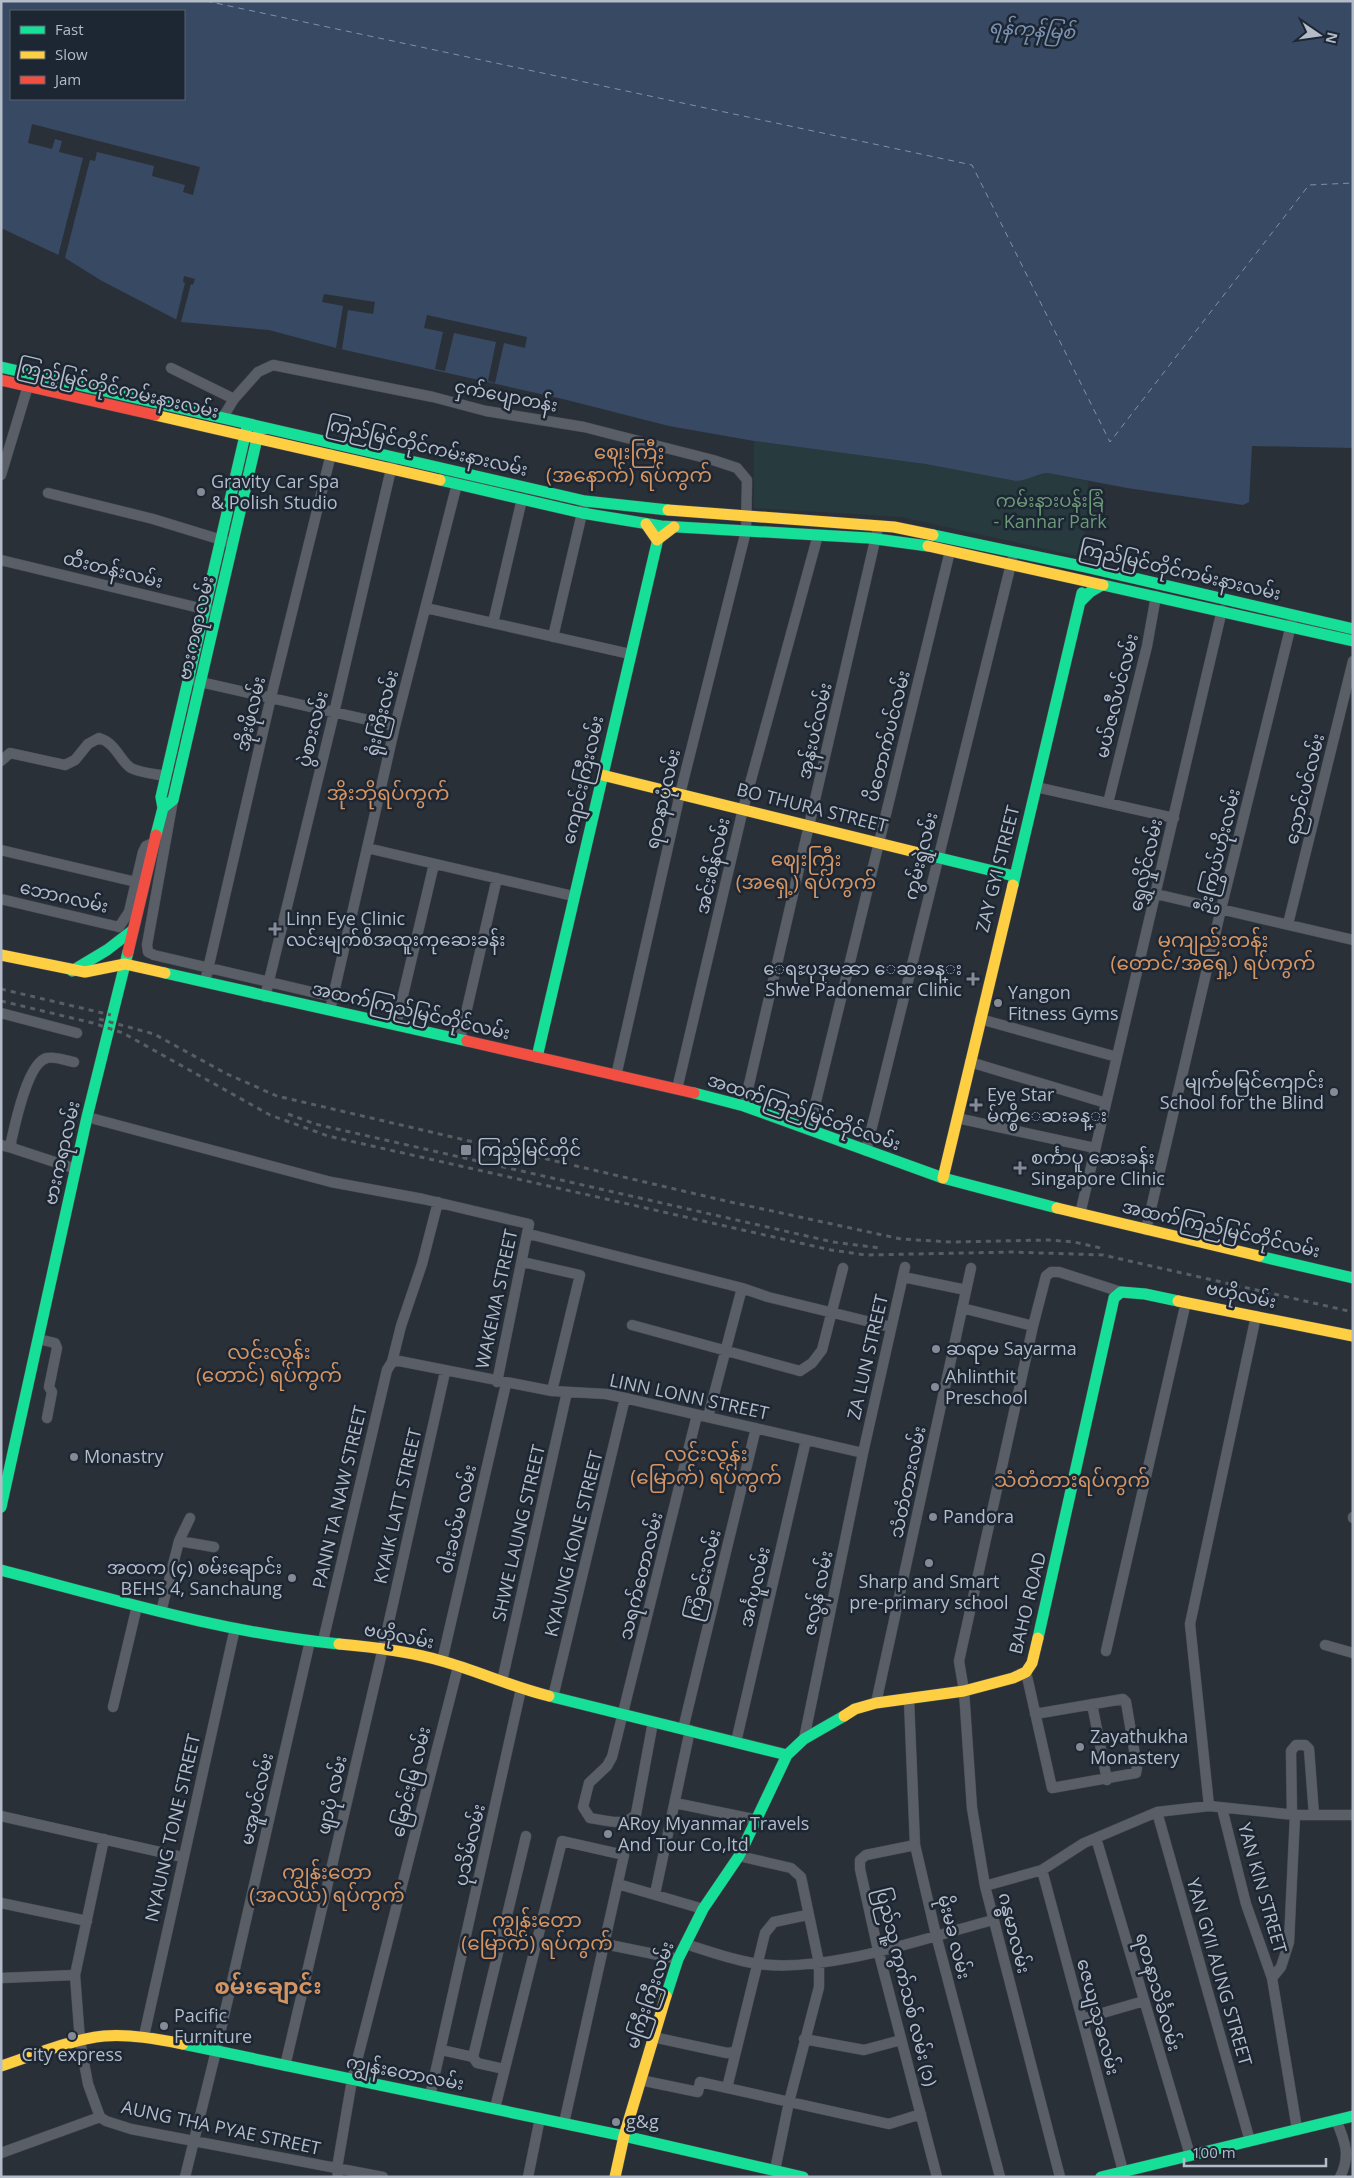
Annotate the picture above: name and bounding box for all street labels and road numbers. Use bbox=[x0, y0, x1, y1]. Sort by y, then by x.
street label: ကြည့်မြင်တိုင်ကမ်းနားလမ်း bbox=[14, 352, 222, 427]
street label: ငှက်ပျောတန်း bbox=[452, 373, 560, 421]
street label: ကြည်မြင်တိုင်ကမ်းနားလမ်း bbox=[323, 410, 531, 485]
street label: ကြည်မြင်တိုင်ကမ်းနားလမ်း bbox=[1076, 534, 1284, 609]
street label: ထီးတန်းလမ်း bbox=[60, 544, 166, 597]
street label: ဗားကရာလမ်း bbox=[171, 573, 223, 683]
street label: မယ်ဇလီပင်လမ်း bbox=[1088, 631, 1143, 761]
street label: ရုံးကြီးလမ်း bbox=[358, 667, 407, 759]
street label: ပိတောက်ပင်လမ်း bbox=[858, 667, 915, 804]
street label: အိုးဖိုလမ်း bbox=[229, 674, 274, 755]
street label: အုန်းပင်လမ်း bbox=[791, 680, 841, 782]
street label: ပွဲစားလမ်း bbox=[291, 688, 337, 770]
street label: ကျောင်းကြီးလမ်း bbox=[555, 713, 612, 847]
street label: ညောင်ပင်လမ်း bbox=[1279, 731, 1333, 848]
street label: ရတနာပုံလမ်း bbox=[639, 746, 689, 852]
street label: BO THURA STREET bbox=[734, 777, 890, 837]
street label: ဦးကြွယ်ဟိုးလမ်း bbox=[1190, 786, 1249, 917]
street label: ZAY GYI STREET bbox=[970, 803, 1024, 935]
street label: ကွမ်းရွဲလမ်း bbox=[898, 809, 946, 903]
street label: အင်းစိန်လမ်း bbox=[688, 815, 739, 917]
street label: ရွှေလှိုင်လမ်း bbox=[1122, 816, 1171, 914]
street label: ဘောဂလမ်း bbox=[18, 874, 111, 918]
street label: အထက်ကြည်မြင်တိုင်လမ်း bbox=[309, 975, 513, 1048]
street label: အထက်ကြည်မြင်တိုင်လမ်း bbox=[703, 1066, 904, 1159]
street label: ဗားကရာလမ်း bbox=[37, 1098, 89, 1208]
street label: အထက်ကြည်မြင်တိုင်လမ်း bbox=[1119, 1193, 1323, 1266]
street label: WAKEMA STREET bbox=[470, 1227, 523, 1371]
street label: ဗဟိုလမ်း bbox=[1203, 1274, 1279, 1317]
street label: ZA LUN STREET bbox=[841, 1292, 893, 1422]
street label: LINN LONN STREET bbox=[607, 1367, 771, 1425]
street label: PANN TA NAW STREET bbox=[306, 1403, 372, 1591]
street label: သံတံတားလမ်း bbox=[883, 1424, 931, 1540]
street label: KYAIK LATT STREET bbox=[367, 1425, 427, 1586]
street label: SHWE LAUNG STREET bbox=[486, 1442, 550, 1623]
street label: KYAUNG KONE STREET bbox=[538, 1448, 608, 1639]
street label: ဝါးခယ်မ လမ်း bbox=[433, 1462, 481, 1576]
street label: သရက်တောလမ်း bbox=[613, 1509, 671, 1643]
street label: ကြံခင်းလမ်း bbox=[680, 1527, 730, 1624]
street label: အင်္ဂပူလမ်း bbox=[733, 1544, 779, 1630]
street label: ဇလွန် လမ်း bbox=[796, 1548, 842, 1638]
street label: BAHO ROAD bbox=[1003, 1549, 1051, 1656]
street label: ဗဟိုလမ်း bbox=[361, 1615, 437, 1658]
street label: မြောင်းမြ လမ်း bbox=[385, 1724, 439, 1841]
street label: NYAUNG TONE STREET bbox=[139, 1731, 205, 1924]
street label: မအူပင်လမ်း bbox=[234, 1750, 282, 1848]
street label: ဖျာပုံ လမ်း bbox=[310, 1753, 356, 1838]
street label: ပုသိမ်လမ်း bbox=[447, 1801, 494, 1889]
street label: YAN KIN STREET bbox=[1233, 1820, 1293, 1956]
street label: YAN GYII AUNG STREET bbox=[1182, 1875, 1258, 2068]
street label: ပြည်သူ့ ကွက်သစ် လမ်း (၁) bbox=[867, 1885, 943, 2090]
street label: ဂန္ဓမာလမ်း bbox=[989, 1890, 1037, 1977]
street label: မိုးမခ လမ်း bbox=[929, 1892, 978, 1982]
street label: ရတနာသိင်္ခလမ်း bbox=[1127, 1929, 1188, 2055]
street label: မကြီးကြီးလမ်း bbox=[619, 1937, 682, 2053]
street label: ဇေယျသုခလမ်း bbox=[1068, 1956, 1126, 2079]
street label: ကျွန်းတောလမ်း bbox=[343, 2049, 466, 2101]
street label: AUNG THA PYAE STREET bbox=[120, 2094, 323, 2160]

